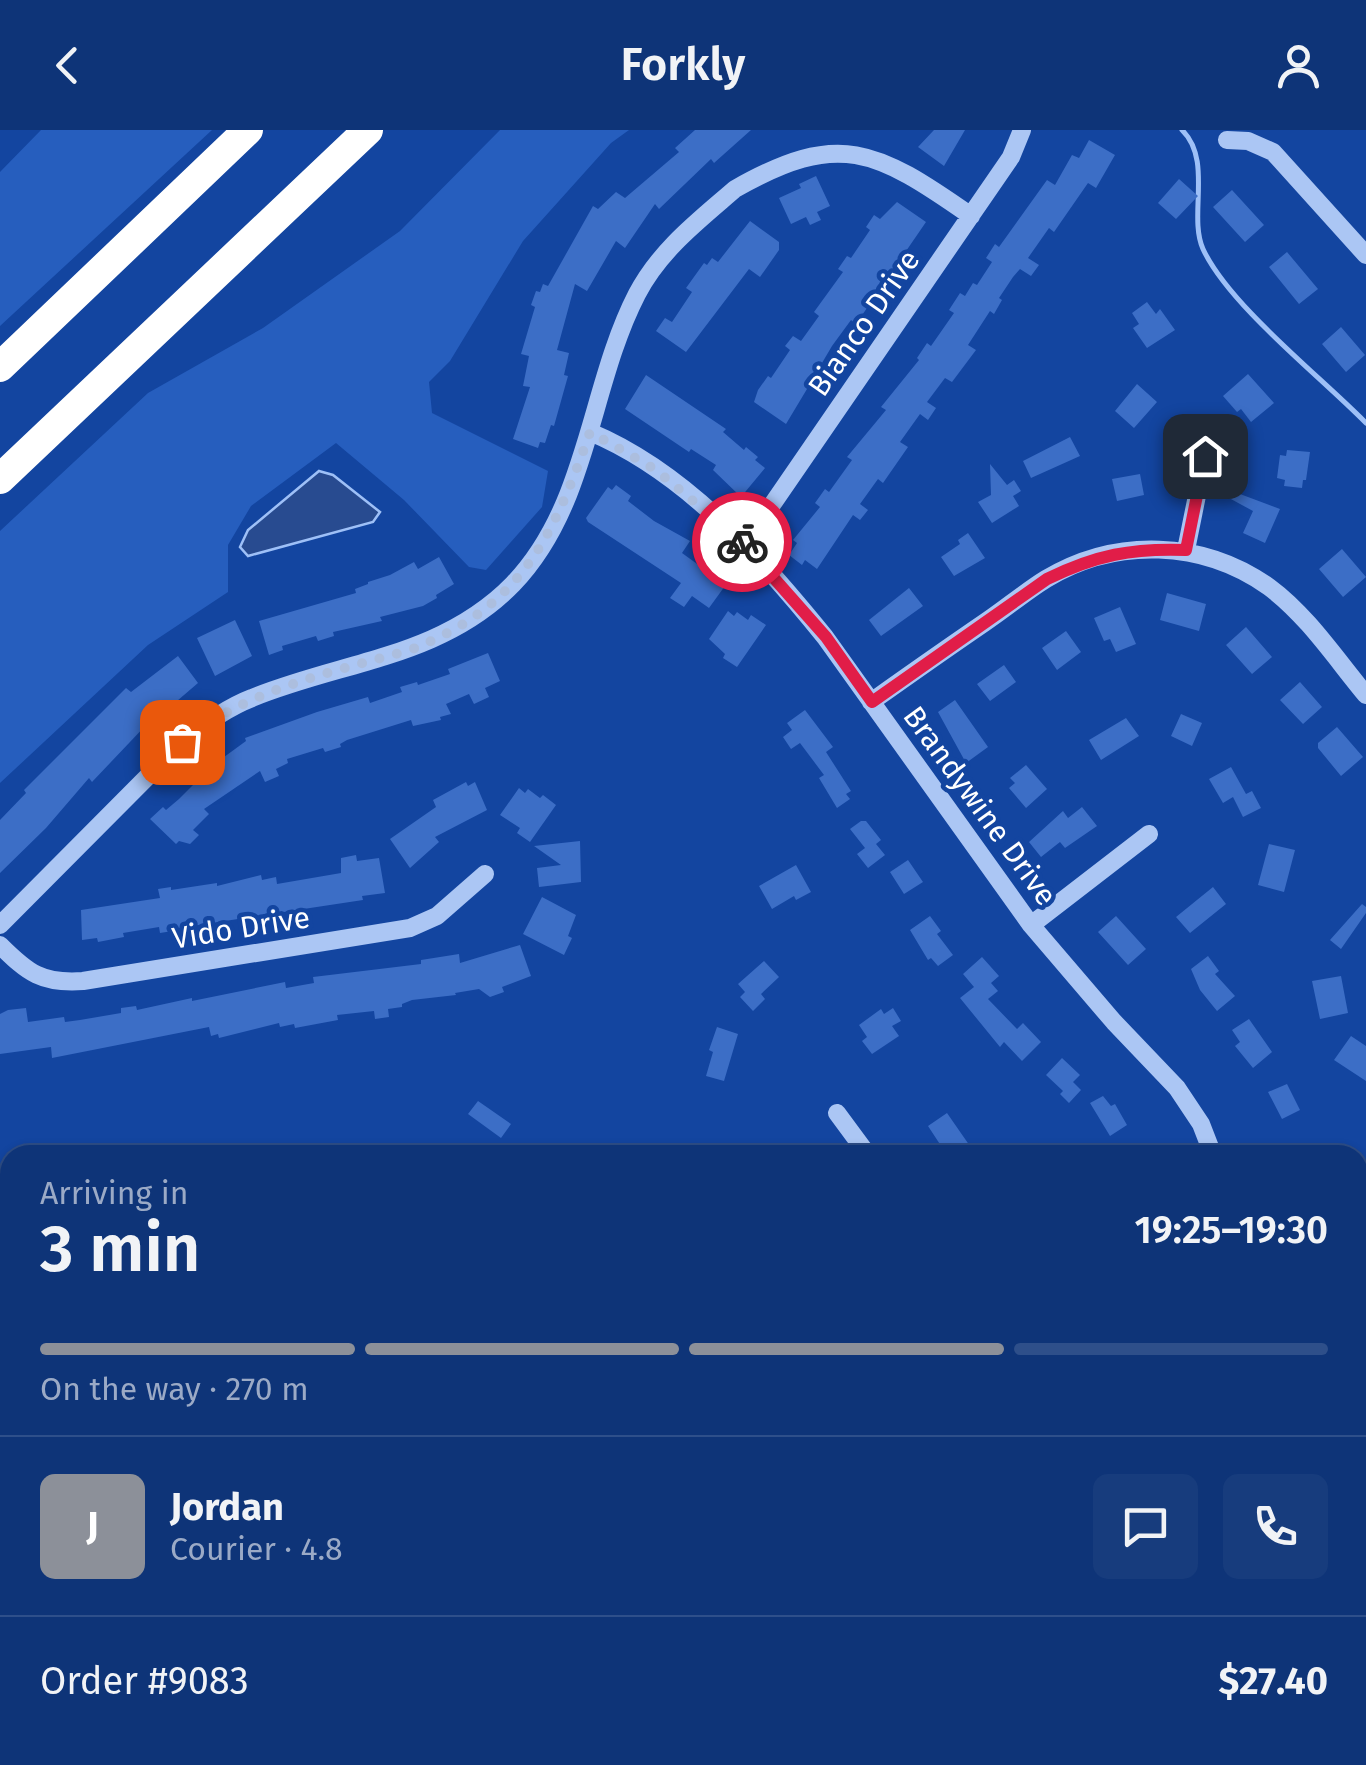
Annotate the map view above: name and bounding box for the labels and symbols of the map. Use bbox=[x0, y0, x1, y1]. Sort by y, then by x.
street label: Bianco Drive bbox=[800, 243, 928, 403]
pin bbox=[1163, 414, 1248, 499]
courier bbox=[692, 492, 792, 592]
street label: Brandywine Drive bbox=[896, 699, 1064, 913]
pin bbox=[140, 700, 225, 785]
street label: Vido Drive bbox=[170, 899, 312, 957]

